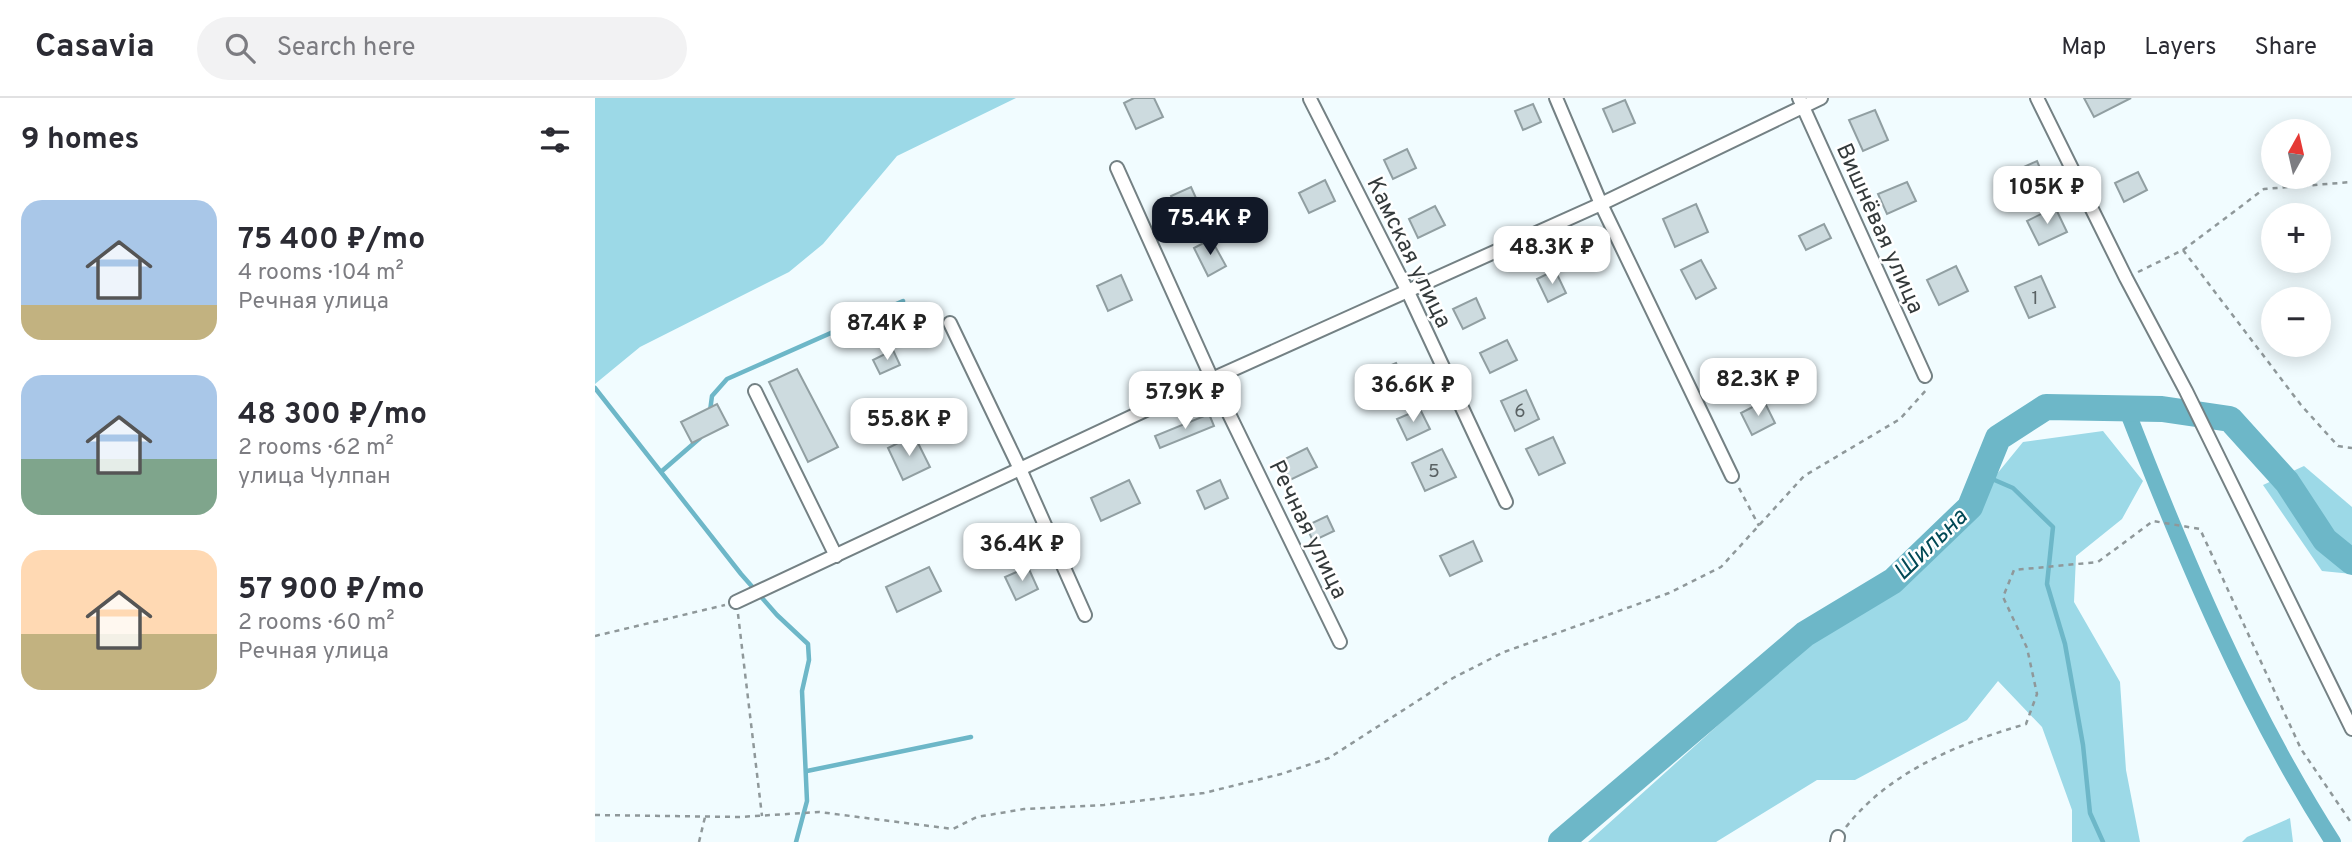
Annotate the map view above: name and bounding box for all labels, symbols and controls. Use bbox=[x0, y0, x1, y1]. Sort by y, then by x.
search box bbox=[197, 17, 687, 80]
text: Casavia bbox=[35, 27, 155, 69]
icon: search bbox=[221, 29, 259, 67]
text: Search here bbox=[277, 32, 416, 65]
text: Map bbox=[2061, 33, 2106, 63]
text: Layers bbox=[2144, 33, 2216, 63]
text: Share bbox=[2254, 33, 2317, 63]
north arrow bbox=[2261, 119, 2331, 189]
map controls bbox=[2261, 119, 2331, 357]
icon: filters bbox=[536, 121, 574, 159]
text: 9 homes bbox=[21, 122, 139, 159]
street label: Вишнёвая улица bbox=[1828, 139, 1929, 319]
pin: 105K ₽ bbox=[1990, 166, 2104, 226]
street label: Камская улица bbox=[1359, 173, 1457, 333]
text: 105K ₽ bbox=[2009, 174, 2085, 203]
pin: 75.4K ₽ bbox=[1145, 198, 1275, 257]
button: + bbox=[2261, 203, 2331, 273]
text: 75.4K ₽ bbox=[1168, 205, 1252, 234]
text: 75 400 ₽/mo bbox=[238, 222, 425, 259]
pin: 48.3K ₽ bbox=[1487, 226, 1617, 286]
icon: home bbox=[77, 228, 161, 312]
text: 48.3K ₽ bbox=[1509, 234, 1595, 263]
text: 4 rooms · 104 m² bbox=[238, 259, 404, 288]
house number: 1 bbox=[2031, 287, 2039, 311]
button: − bbox=[2261, 287, 2331, 357]
text: Речная улица bbox=[238, 288, 389, 317]
pin: 87.4K ₽ bbox=[822, 302, 952, 362]
text: 87.4K ₽ bbox=[847, 310, 927, 339]
pin: 82.3K ₽ bbox=[1693, 358, 1823, 418]
pin: 36.6K ₽ bbox=[1348, 364, 1478, 424]
text: 82.3K ₽ bbox=[1716, 366, 1800, 395]
pin: 57.9K ₽ bbox=[1120, 372, 1250, 431]
text: 36.6K ₽ bbox=[1371, 372, 1455, 401]
text: 57.9K ₽ bbox=[1145, 379, 1225, 408]
text: 48 300 ₽/mo bbox=[238, 397, 427, 434]
pin: 55.8K ₽ bbox=[844, 398, 974, 458]
house number: 6 bbox=[1514, 400, 1526, 424]
icon: home bbox=[77, 403, 161, 487]
text: 55.8K ₽ bbox=[866, 406, 952, 435]
text: 2 rooms · 62 m² bbox=[238, 434, 394, 463]
street label: Речная улица bbox=[1261, 456, 1353, 604]
house number: 5 bbox=[1428, 460, 1440, 484]
text: улица Чулпан bbox=[238, 463, 391, 492]
water label: Шильна bbox=[1888, 503, 1975, 588]
pin: 36.4K ₽ bbox=[957, 524, 1087, 583]
text: 36.4K ₽ bbox=[979, 531, 1065, 560]
text: 57 900 ₽/mo bbox=[238, 572, 424, 609]
icon: home bbox=[77, 578, 161, 662]
text: 2 rooms · 60 m² bbox=[238, 609, 395, 638]
text: Речная улица bbox=[238, 638, 389, 667]

